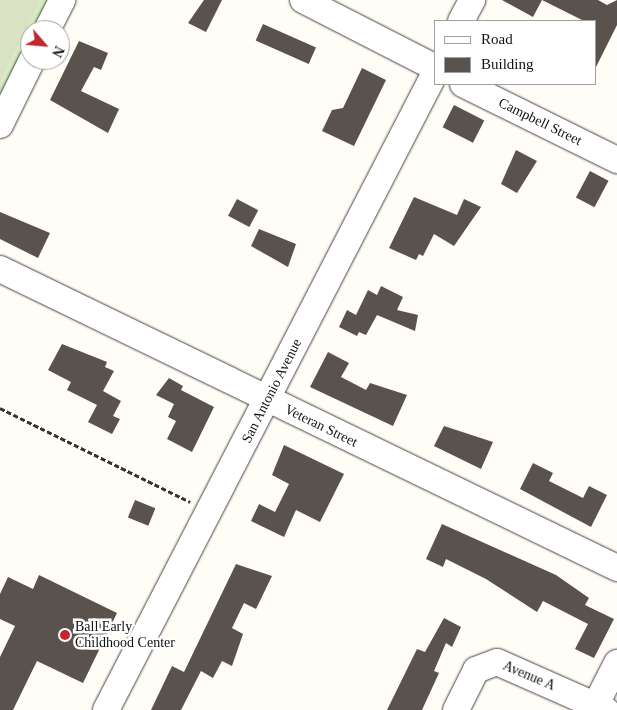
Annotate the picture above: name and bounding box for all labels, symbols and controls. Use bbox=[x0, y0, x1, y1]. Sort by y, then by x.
north arrow bbox=[20, 20, 70, 70]
legend bbox=[434, 20, 597, 85]
text: Road bbox=[481, 31, 513, 47]
text: N bbox=[49, 44, 67, 59]
text: Building bbox=[481, 56, 534, 72]
street label: Campbell Street bbox=[496, 95, 584, 149]
street label: San Antonio Avenue bbox=[238, 335, 306, 447]
street label: Veteran Street bbox=[282, 401, 360, 451]
place label: Ball Early Childhood Center bbox=[75, 619, 175, 652]
marker: Ball Early Childhood Center bbox=[59, 629, 71, 641]
street label: Avenue A bbox=[500, 657, 558, 695]

